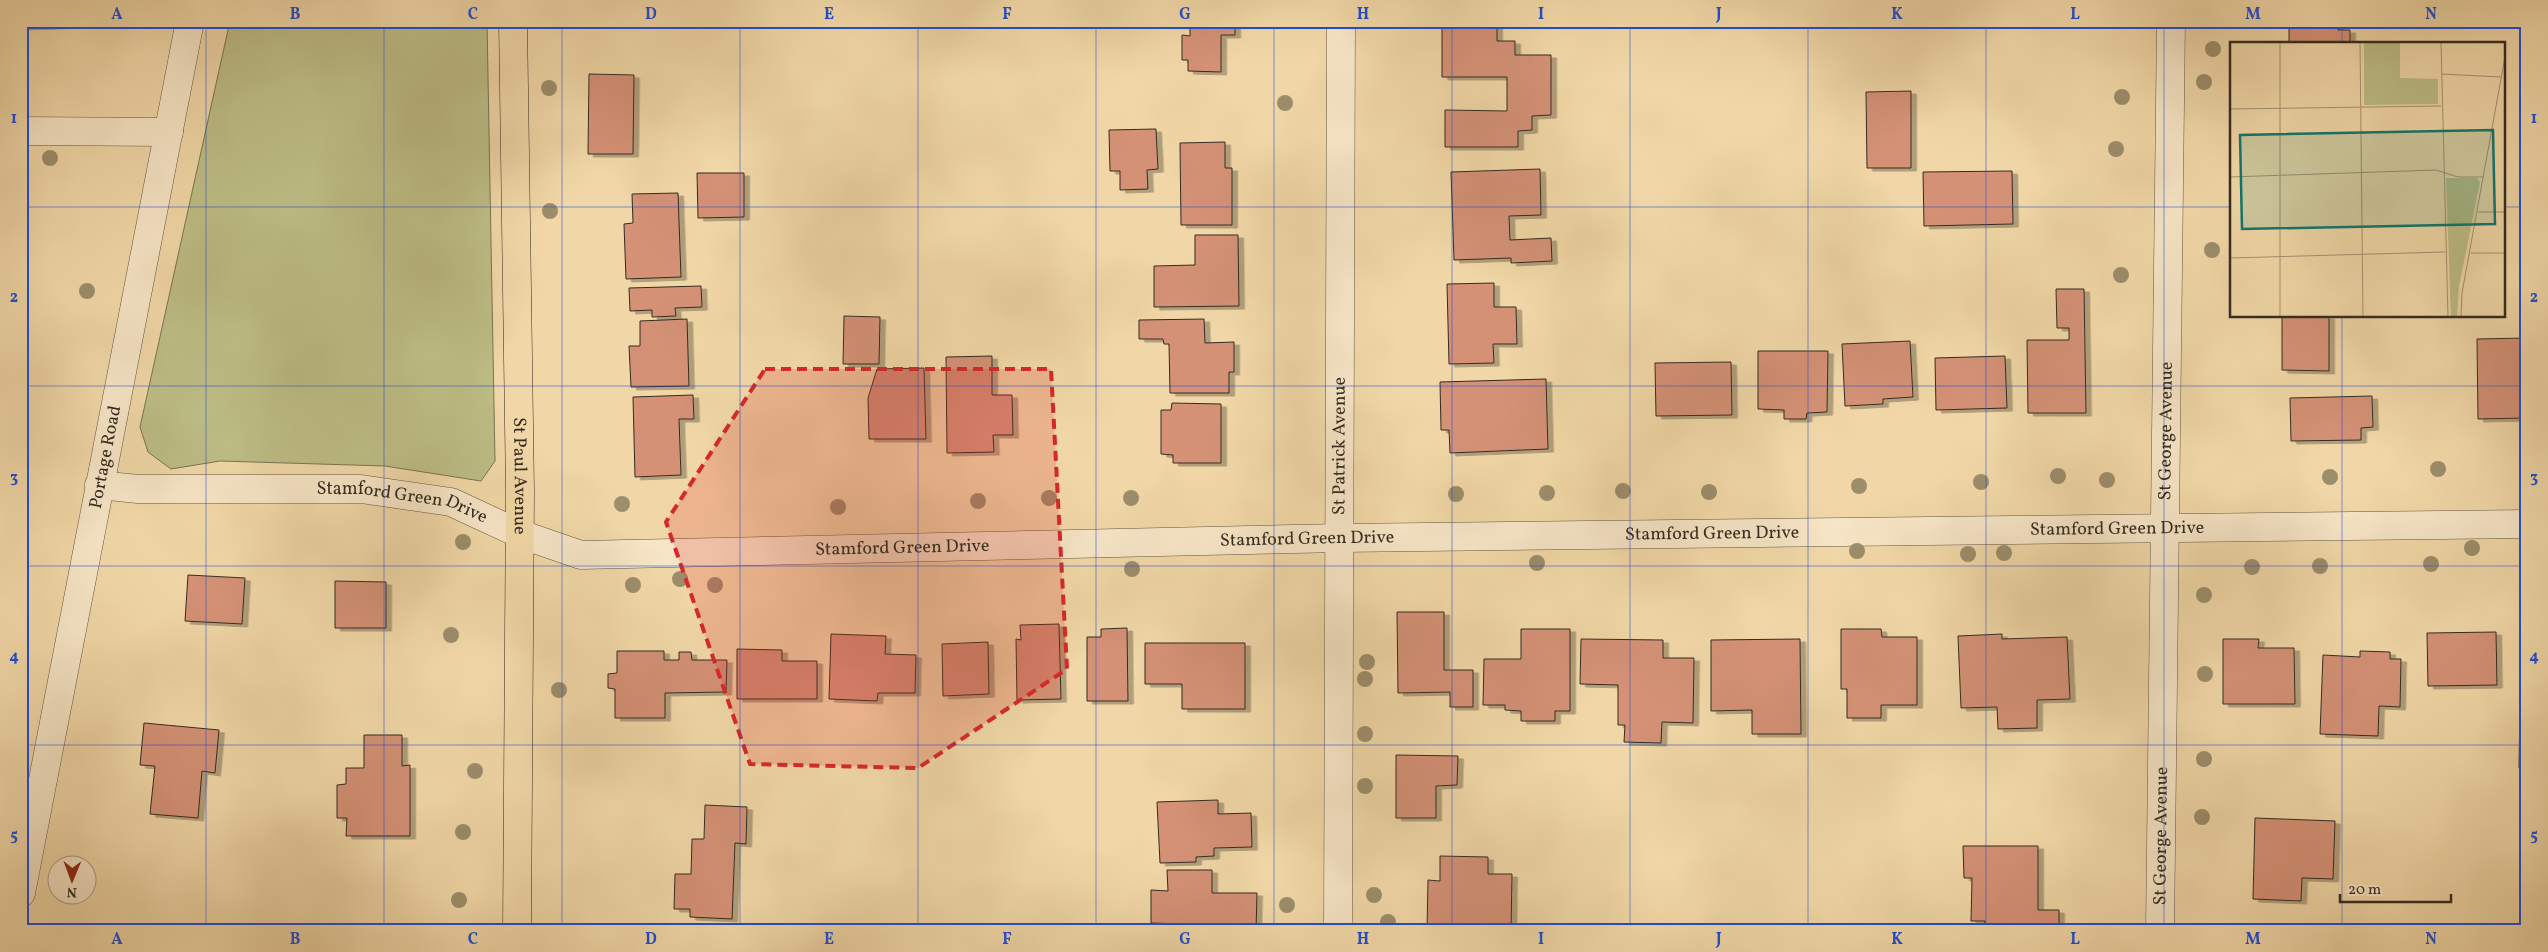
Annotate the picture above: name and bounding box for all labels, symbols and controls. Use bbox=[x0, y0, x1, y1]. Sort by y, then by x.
text: A bbox=[111, 4, 123, 26]
text: B bbox=[290, 4, 301, 26]
text: C bbox=[468, 4, 478, 26]
text: D bbox=[645, 4, 657, 26]
text: E bbox=[824, 4, 834, 26]
text: F bbox=[1002, 4, 1012, 26]
text: G bbox=[1179, 4, 1191, 26]
text: H bbox=[1357, 4, 1369, 26]
text: I bbox=[1538, 4, 1544, 26]
text: J bbox=[1715, 4, 1722, 26]
text: K bbox=[1891, 4, 1903, 26]
text: L bbox=[2070, 4, 2080, 26]
text: M bbox=[2245, 4, 2261, 26]
text: N bbox=[2425, 4, 2437, 26]
inset map bbox=[2230, 42, 2506, 318]
text: 1 bbox=[11, 108, 17, 130]
text: 1 bbox=[2531, 108, 2537, 130]
text: 2 bbox=[10, 287, 18, 309]
text: 2 bbox=[2530, 287, 2538, 309]
street label: St George Avenue bbox=[2153, 361, 2179, 501]
street label: St Patrick Avenue bbox=[1327, 377, 1352, 515]
street label: Portage Road bbox=[83, 403, 128, 511]
street label: St Paul Avenue bbox=[506, 417, 533, 535]
text: 3 bbox=[10, 467, 18, 489]
text: 3 bbox=[2530, 467, 2538, 489]
street label: Stamford Green Drive bbox=[317, 477, 492, 530]
street label: Stamford Green Drive bbox=[2030, 515, 2204, 542]
street label: Stamford Green Drive bbox=[1625, 520, 1799, 547]
street label: Stamford Green Drive bbox=[1220, 525, 1394, 553]
street label: Stamford Green Drive bbox=[815, 533, 990, 562]
text: 4 bbox=[9, 646, 19, 668]
text: 4 bbox=[2529, 646, 2539, 668]
street label: St George Avenue bbox=[2148, 766, 2174, 906]
text: 5 bbox=[10, 825, 18, 847]
text: 5 bbox=[2530, 825, 2538, 847]
north arrow bbox=[48, 854, 98, 904]
scale bar bbox=[2340, 872, 2452, 904]
text: 20 m bbox=[2348, 880, 2381, 901]
text: N bbox=[67, 882, 77, 901]
text: A bbox=[111, 929, 123, 951]
text: B bbox=[290, 929, 301, 951]
text: C bbox=[468, 929, 478, 951]
text: D bbox=[645, 929, 657, 951]
text: E bbox=[824, 929, 834, 951]
text: F bbox=[1002, 929, 1012, 951]
text: G bbox=[1179, 929, 1191, 951]
text: H bbox=[1357, 929, 1369, 951]
text: I bbox=[1538, 929, 1544, 951]
text: J bbox=[1715, 929, 1722, 951]
text: K bbox=[1891, 929, 1903, 951]
text: L bbox=[2070, 929, 2080, 951]
text: M bbox=[2245, 929, 2261, 951]
text: N bbox=[2425, 929, 2437, 951]

